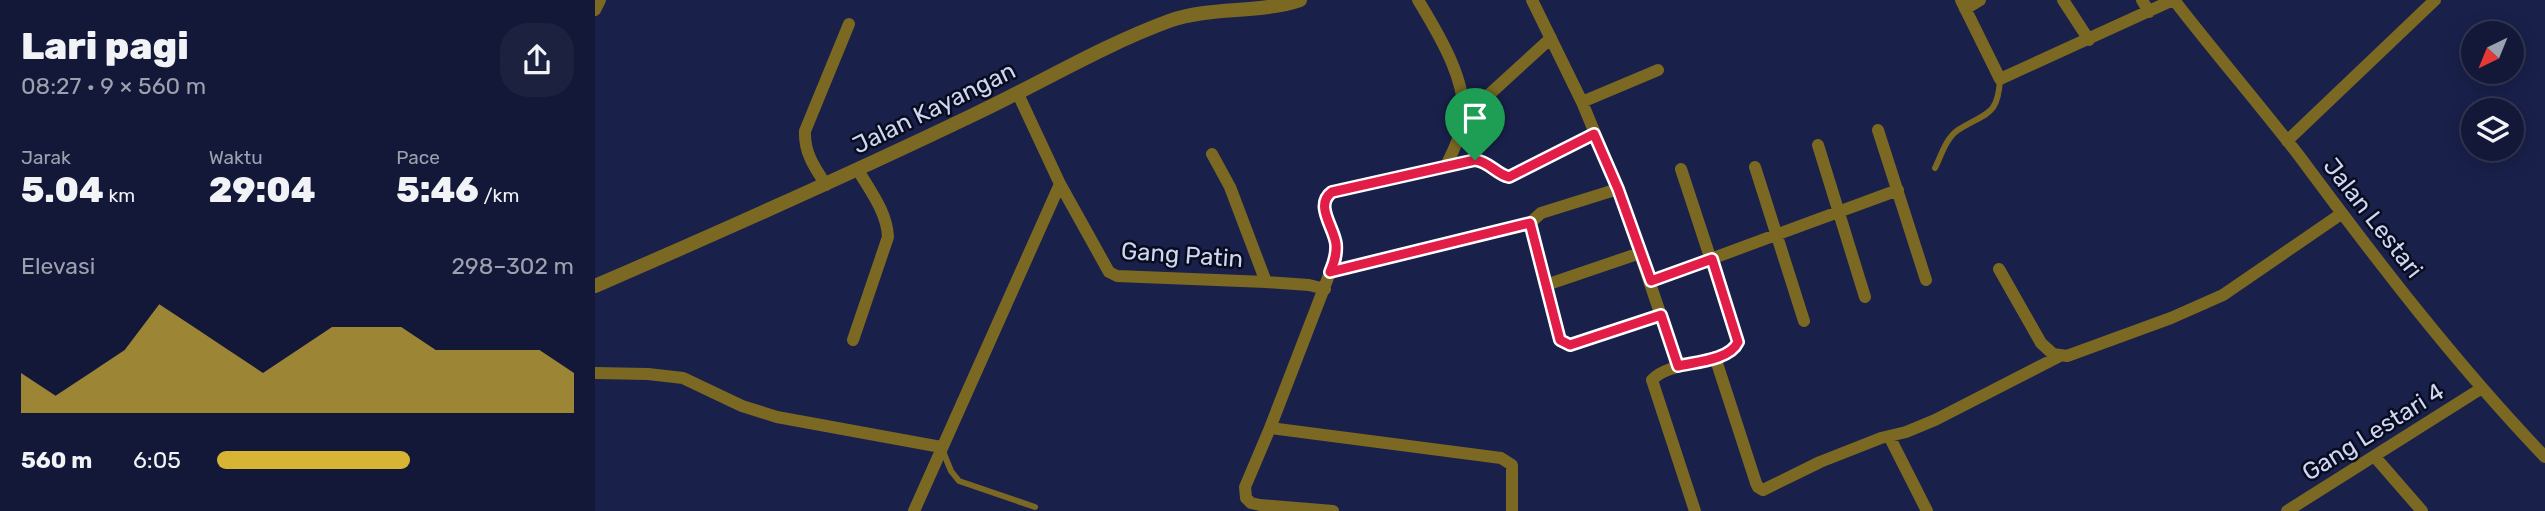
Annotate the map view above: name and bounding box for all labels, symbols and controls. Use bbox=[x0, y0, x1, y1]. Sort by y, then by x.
north arrow bbox=[2461, 21, 2523, 84]
map controls bbox=[2461, 21, 2524, 161]
text: Lari pagi bbox=[21, 23, 189, 69]
button: share bbox=[500, 23, 574, 97]
street label: Jalan Kayangan bbox=[848, 56, 1020, 160]
text: 08:27 · 9 × 560 m bbox=[21, 72, 206, 100]
pin bbox=[1445, 88, 1505, 160]
button: layers bbox=[2461, 98, 2524, 161]
icon: arrive bbox=[1456, 99, 1494, 137]
text: Jarak bbox=[21, 146, 71, 169]
text: Waktu bbox=[209, 146, 263, 169]
text: Pace bbox=[396, 146, 440, 169]
street label: Jalan Lestari bbox=[2318, 153, 2428, 283]
text: 5.04 bbox=[21, 169, 104, 211]
text: 29:04 bbox=[209, 169, 316, 211]
text: 5:46 bbox=[396, 169, 479, 211]
text: km bbox=[104, 184, 135, 207]
text: /km bbox=[479, 184, 519, 207]
street label: Gang Patin bbox=[1120, 237, 1244, 273]
text: Elevasi bbox=[21, 252, 95, 280]
text: 298–302 m bbox=[452, 252, 574, 280]
street label: Gang Lestari 4 bbox=[2297, 377, 2449, 487]
text: 560 m bbox=[21, 446, 92, 474]
text: 6:05 bbox=[133, 446, 181, 474]

